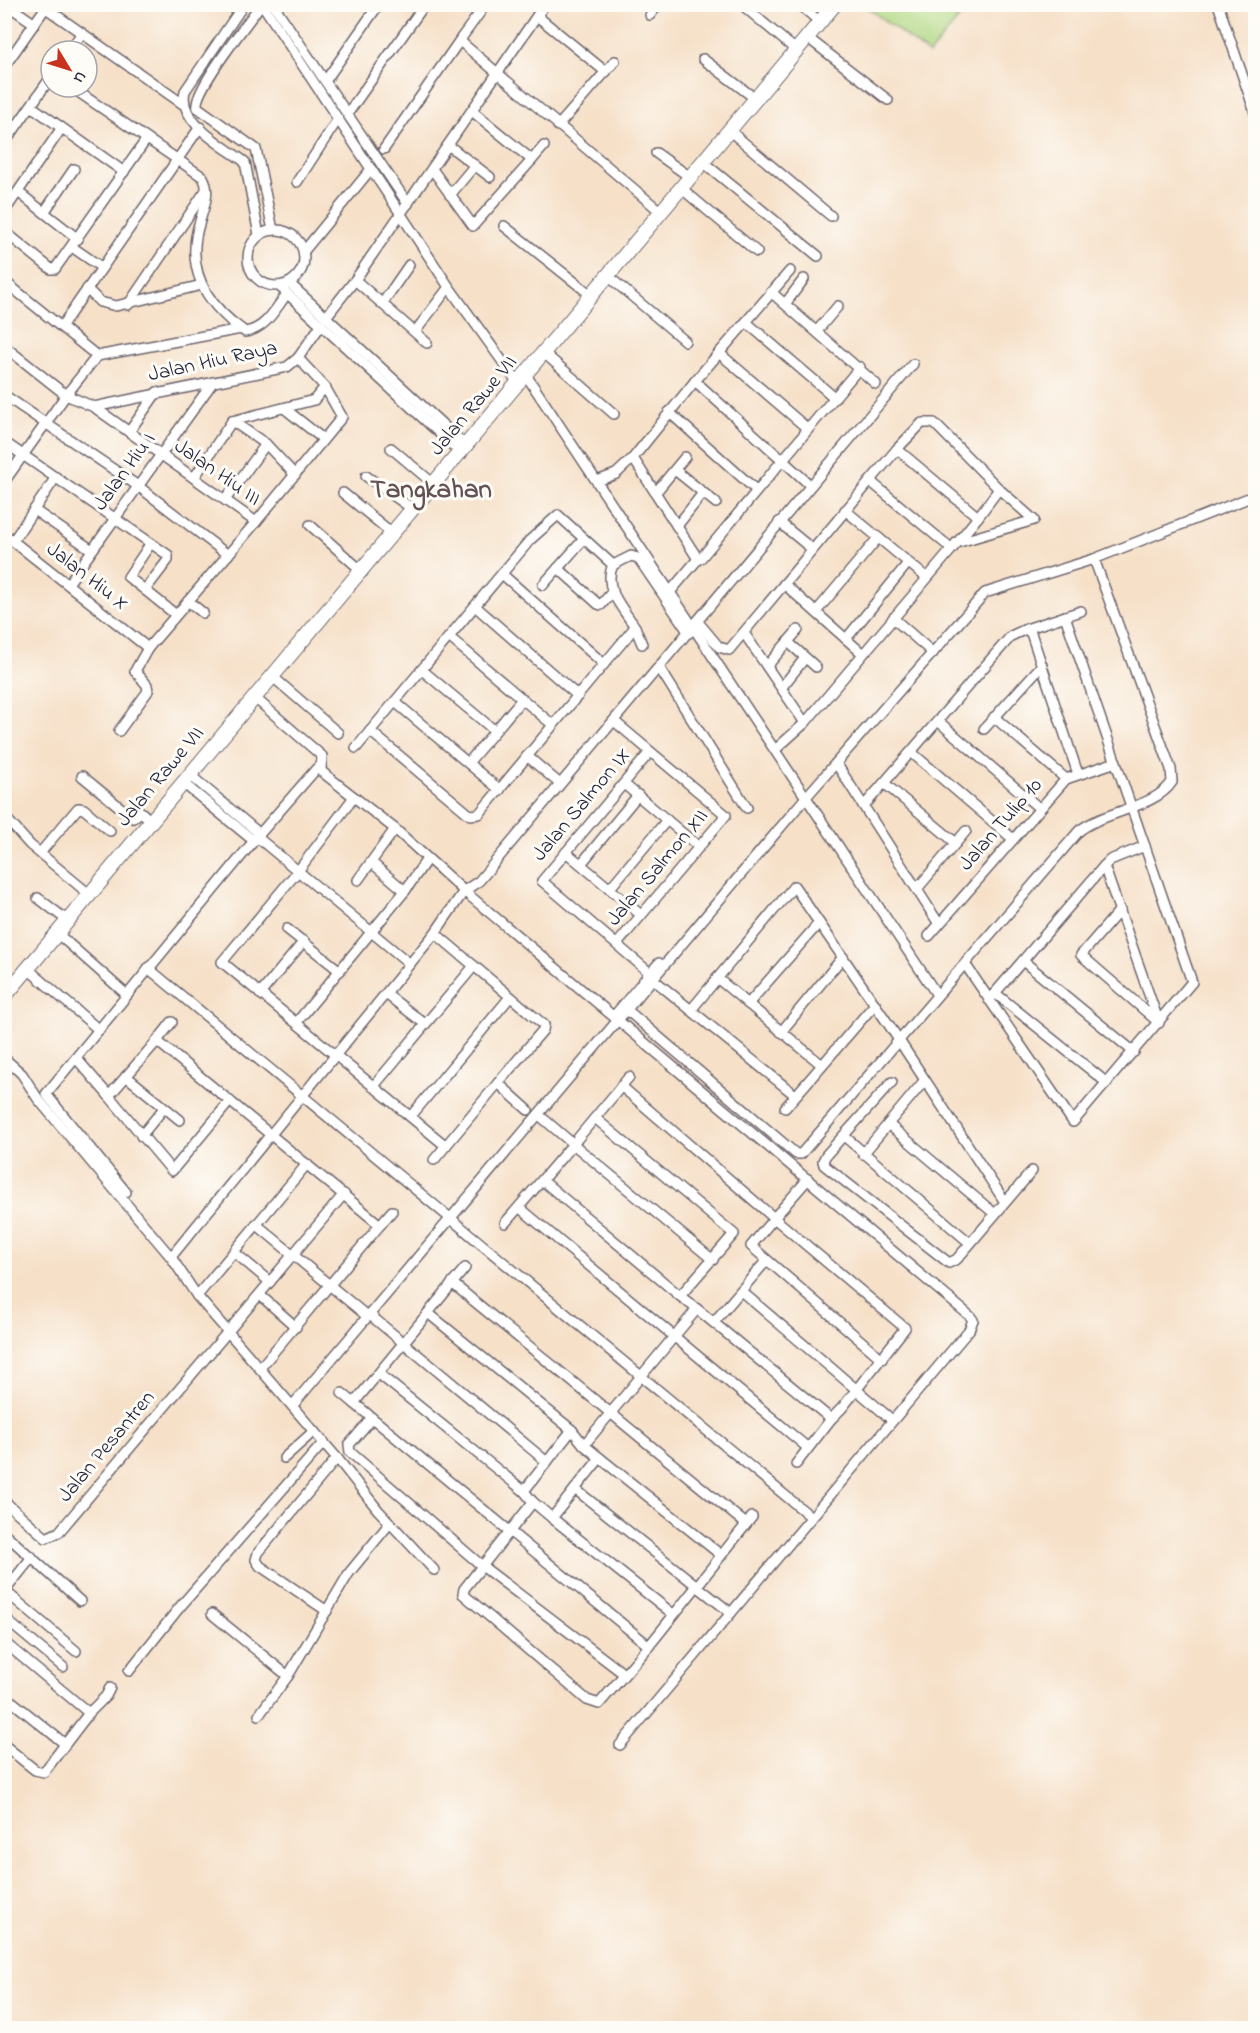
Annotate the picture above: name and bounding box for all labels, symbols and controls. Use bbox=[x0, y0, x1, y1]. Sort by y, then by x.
north arrow bbox=[39, 39, 99, 99]
text: U bbox=[67, 66, 92, 88]
street label: Jalan Hiu Raya bbox=[146, 334, 281, 392]
street label: Jalan Rawe VII bbox=[423, 349, 525, 463]
street label: Jalan Hiu I bbox=[86, 427, 164, 517]
street label: Jalan Hiu III bbox=[167, 432, 267, 514]
district label: Tangkahan bbox=[370, 471, 492, 511]
street label: Jalan Hiu X bbox=[39, 535, 135, 619]
street label: Jalan Rawe VII bbox=[110, 720, 212, 834]
street label: Jalan Salmon IX bbox=[525, 742, 639, 868]
street label: Jalan Tulip 10 bbox=[952, 772, 1050, 878]
street label: Jalan Salmon XII bbox=[600, 803, 716, 933]
street label: Jalan Pesantren bbox=[51, 1384, 163, 1510]

